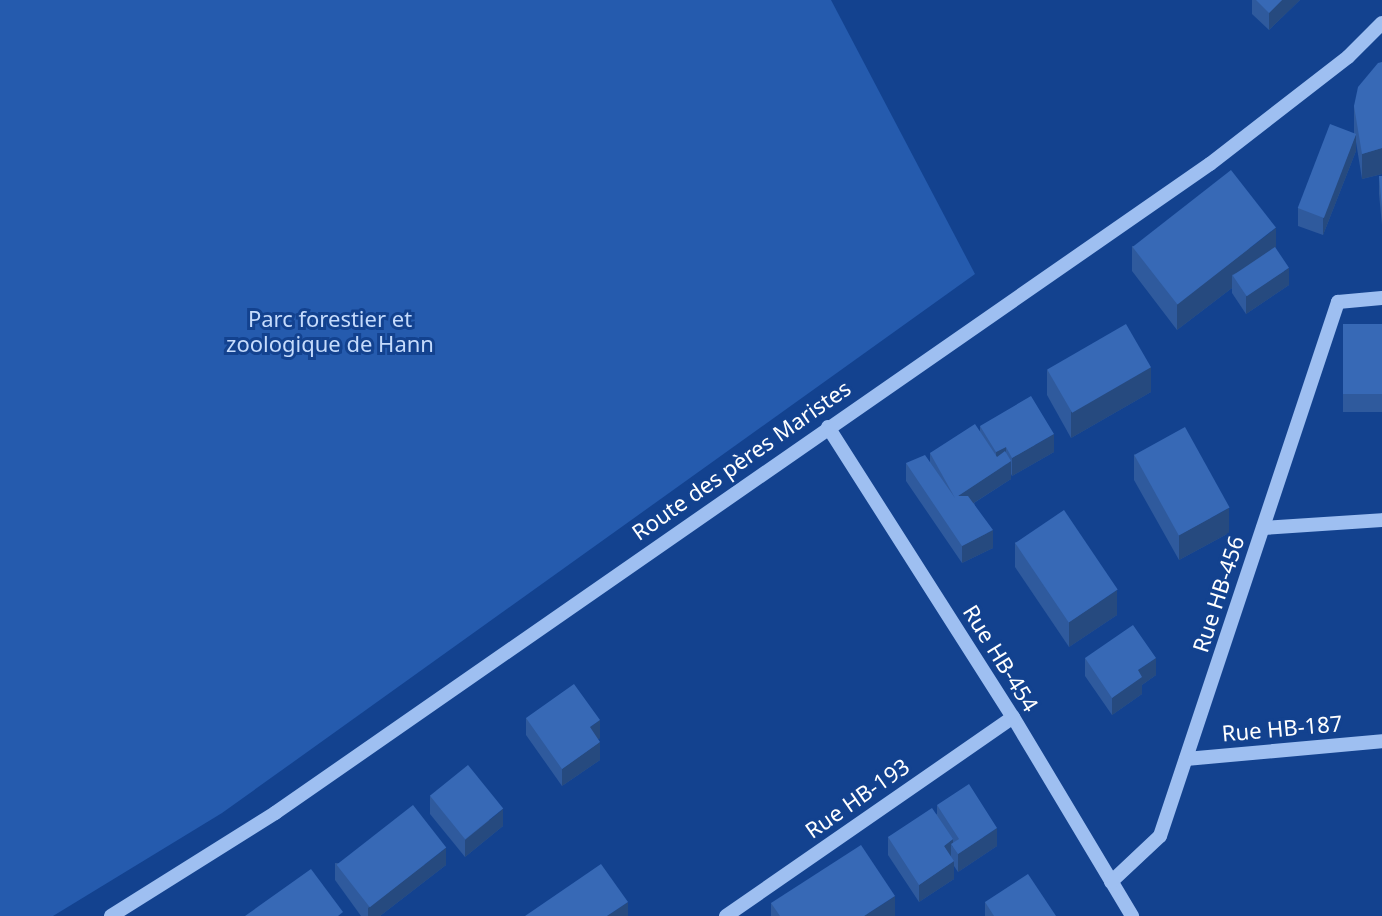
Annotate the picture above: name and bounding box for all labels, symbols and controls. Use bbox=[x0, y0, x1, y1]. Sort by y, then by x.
park label: Parc forestier et zoologique de Hann bbox=[226, 305, 434, 356]
street label: Route des pères Maristes bbox=[627, 374, 855, 546]
street label: Rue HB-456 bbox=[1187, 532, 1249, 656]
street label: Rue HB-454 bbox=[958, 600, 1044, 716]
street label: Rue HB-187 bbox=[1221, 710, 1343, 746]
street label: Rue HB-193 bbox=[800, 753, 914, 843]

